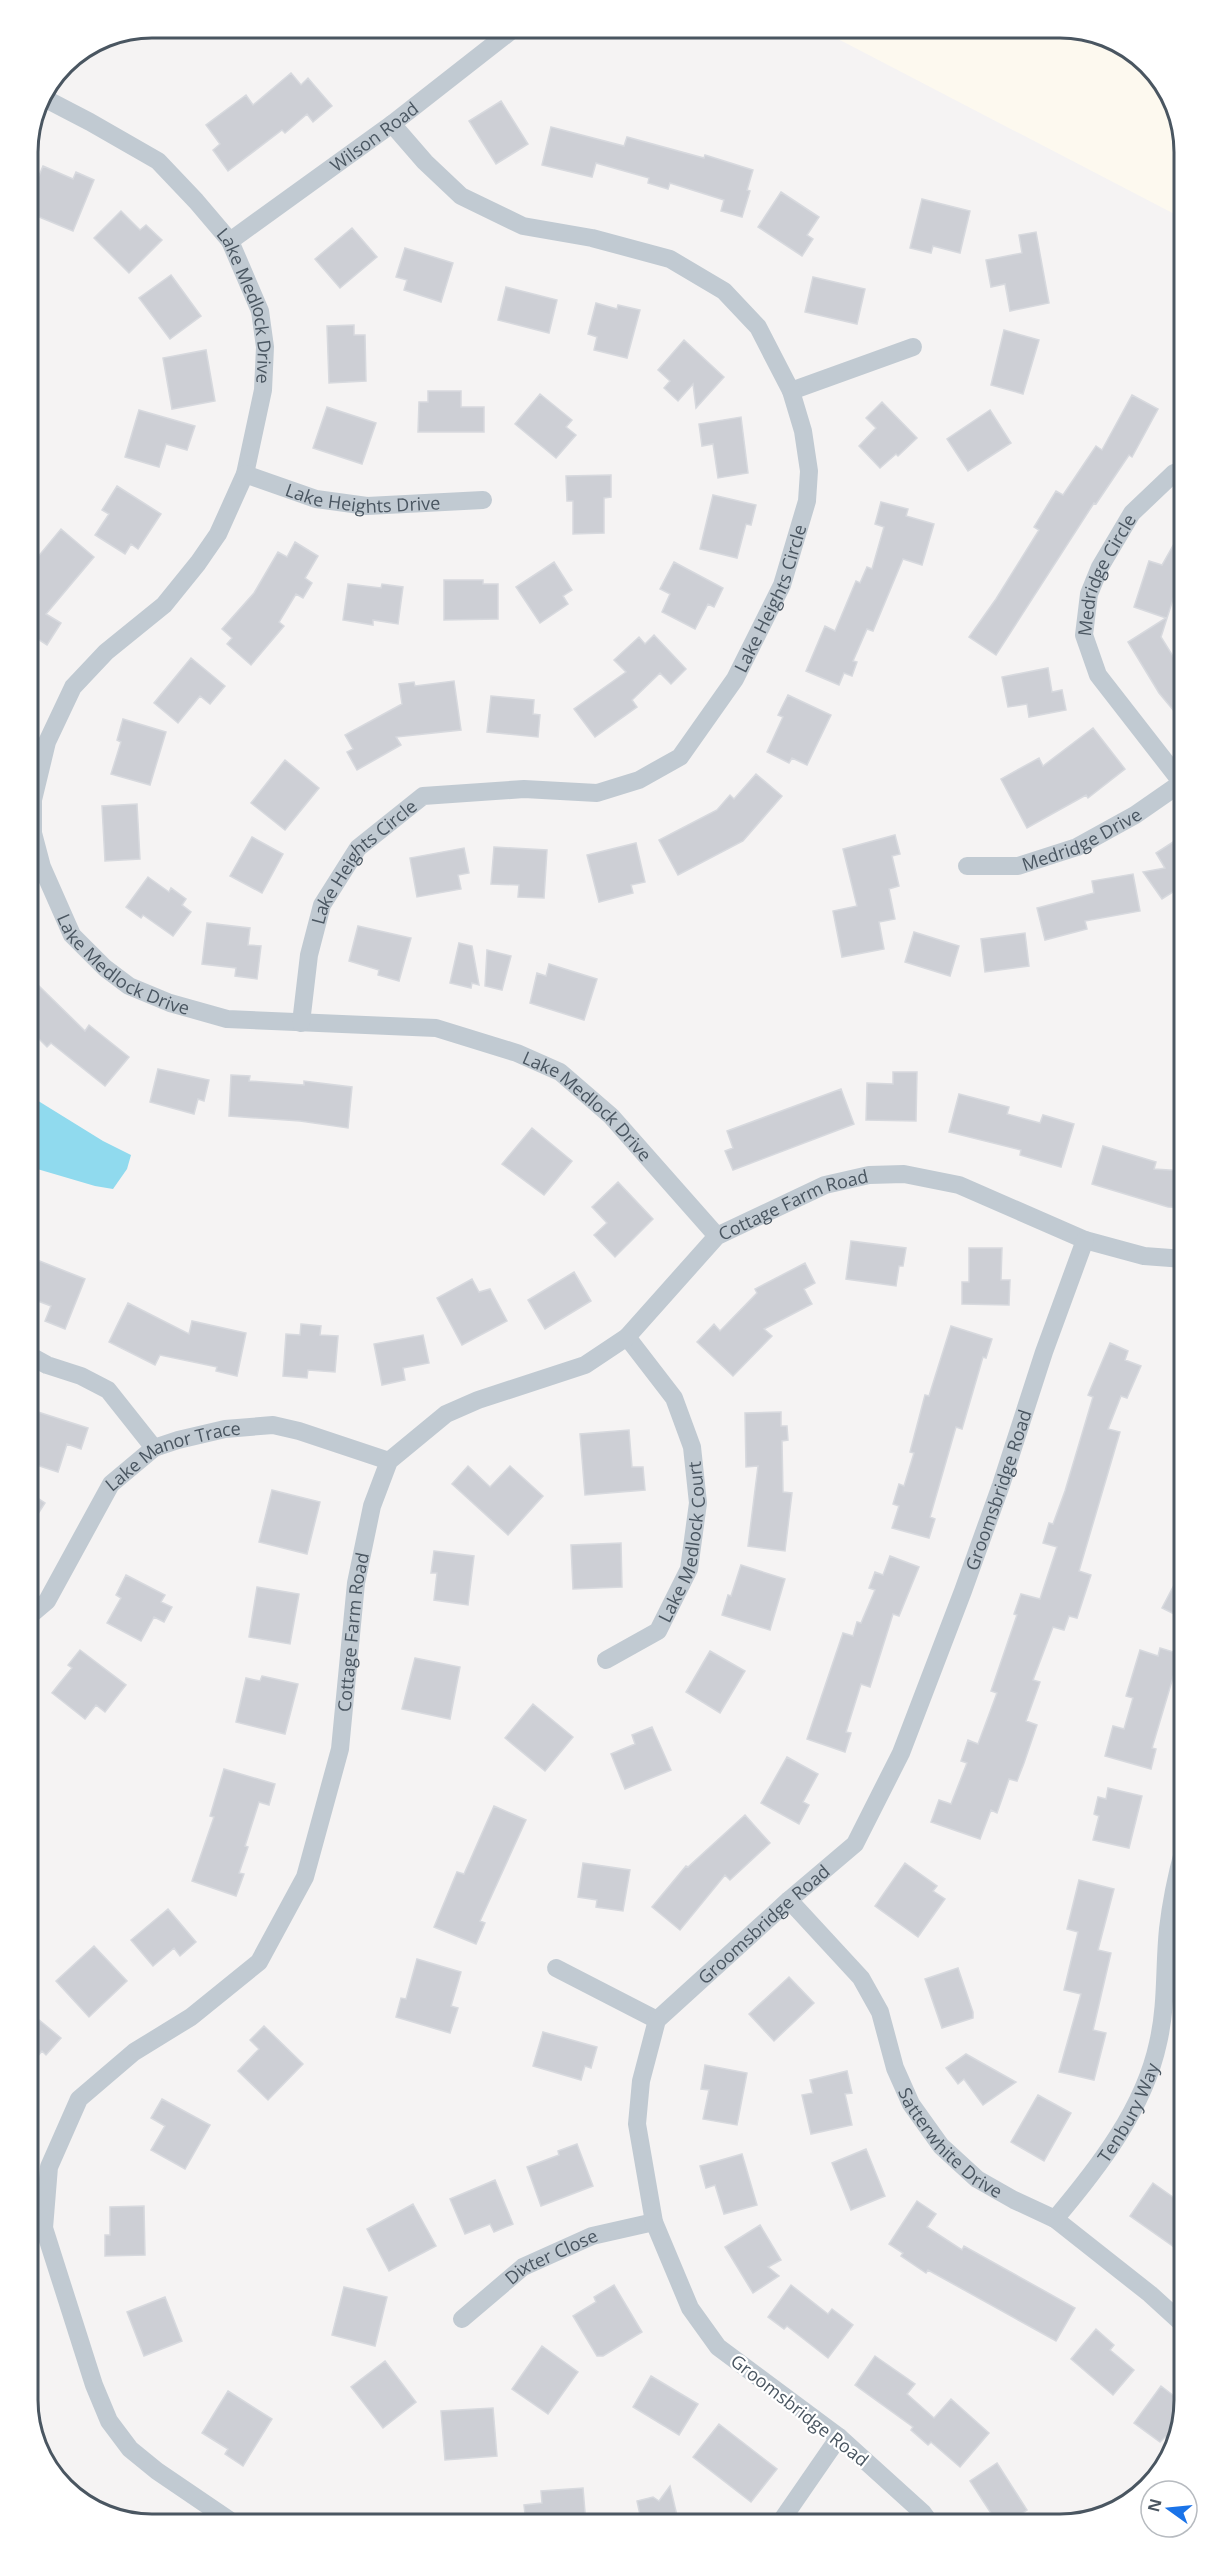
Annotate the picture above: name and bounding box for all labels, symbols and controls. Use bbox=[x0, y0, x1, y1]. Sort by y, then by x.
street label: Wilson Road bbox=[325, 96, 423, 177]
street label: Lake Medlock Drive bbox=[212, 223, 278, 384]
street label: Lake Heights Drive bbox=[282, 477, 441, 518]
street label: Medridge Circle bbox=[1072, 509, 1141, 637]
street label: Lake Heights Circle bbox=[728, 521, 811, 676]
street label: Lake Heights Circle bbox=[305, 794, 422, 927]
street label: Medridge Drive bbox=[1019, 802, 1146, 876]
street label: Lake Medlock Drive bbox=[52, 910, 192, 1020]
street label: Lake Medlock Drive bbox=[519, 1045, 657, 1166]
street label: Cottage Farm Road bbox=[714, 1164, 870, 1246]
street label: Groomsbridge Road bbox=[959, 1406, 1037, 1574]
street label: Lake Manor Trace bbox=[100, 1416, 242, 1496]
street label: Lake Medlock Court bbox=[652, 1460, 711, 1626]
street label: Cottage Farm Road bbox=[332, 1550, 374, 1713]
street label: Groomsbridge Road bbox=[693, 1859, 834, 1989]
street label: Tenbury Way bbox=[1092, 2059, 1164, 2167]
street label: Satterwhite Drive bbox=[893, 2084, 1007, 2203]
street label: Dixter Close bbox=[499, 2223, 601, 2290]
street label: Groomsbridge Road bbox=[726, 2349, 874, 2471]
north arrow bbox=[1139, 2479, 1199, 2539]
text: N bbox=[1142, 2496, 1167, 2514]

